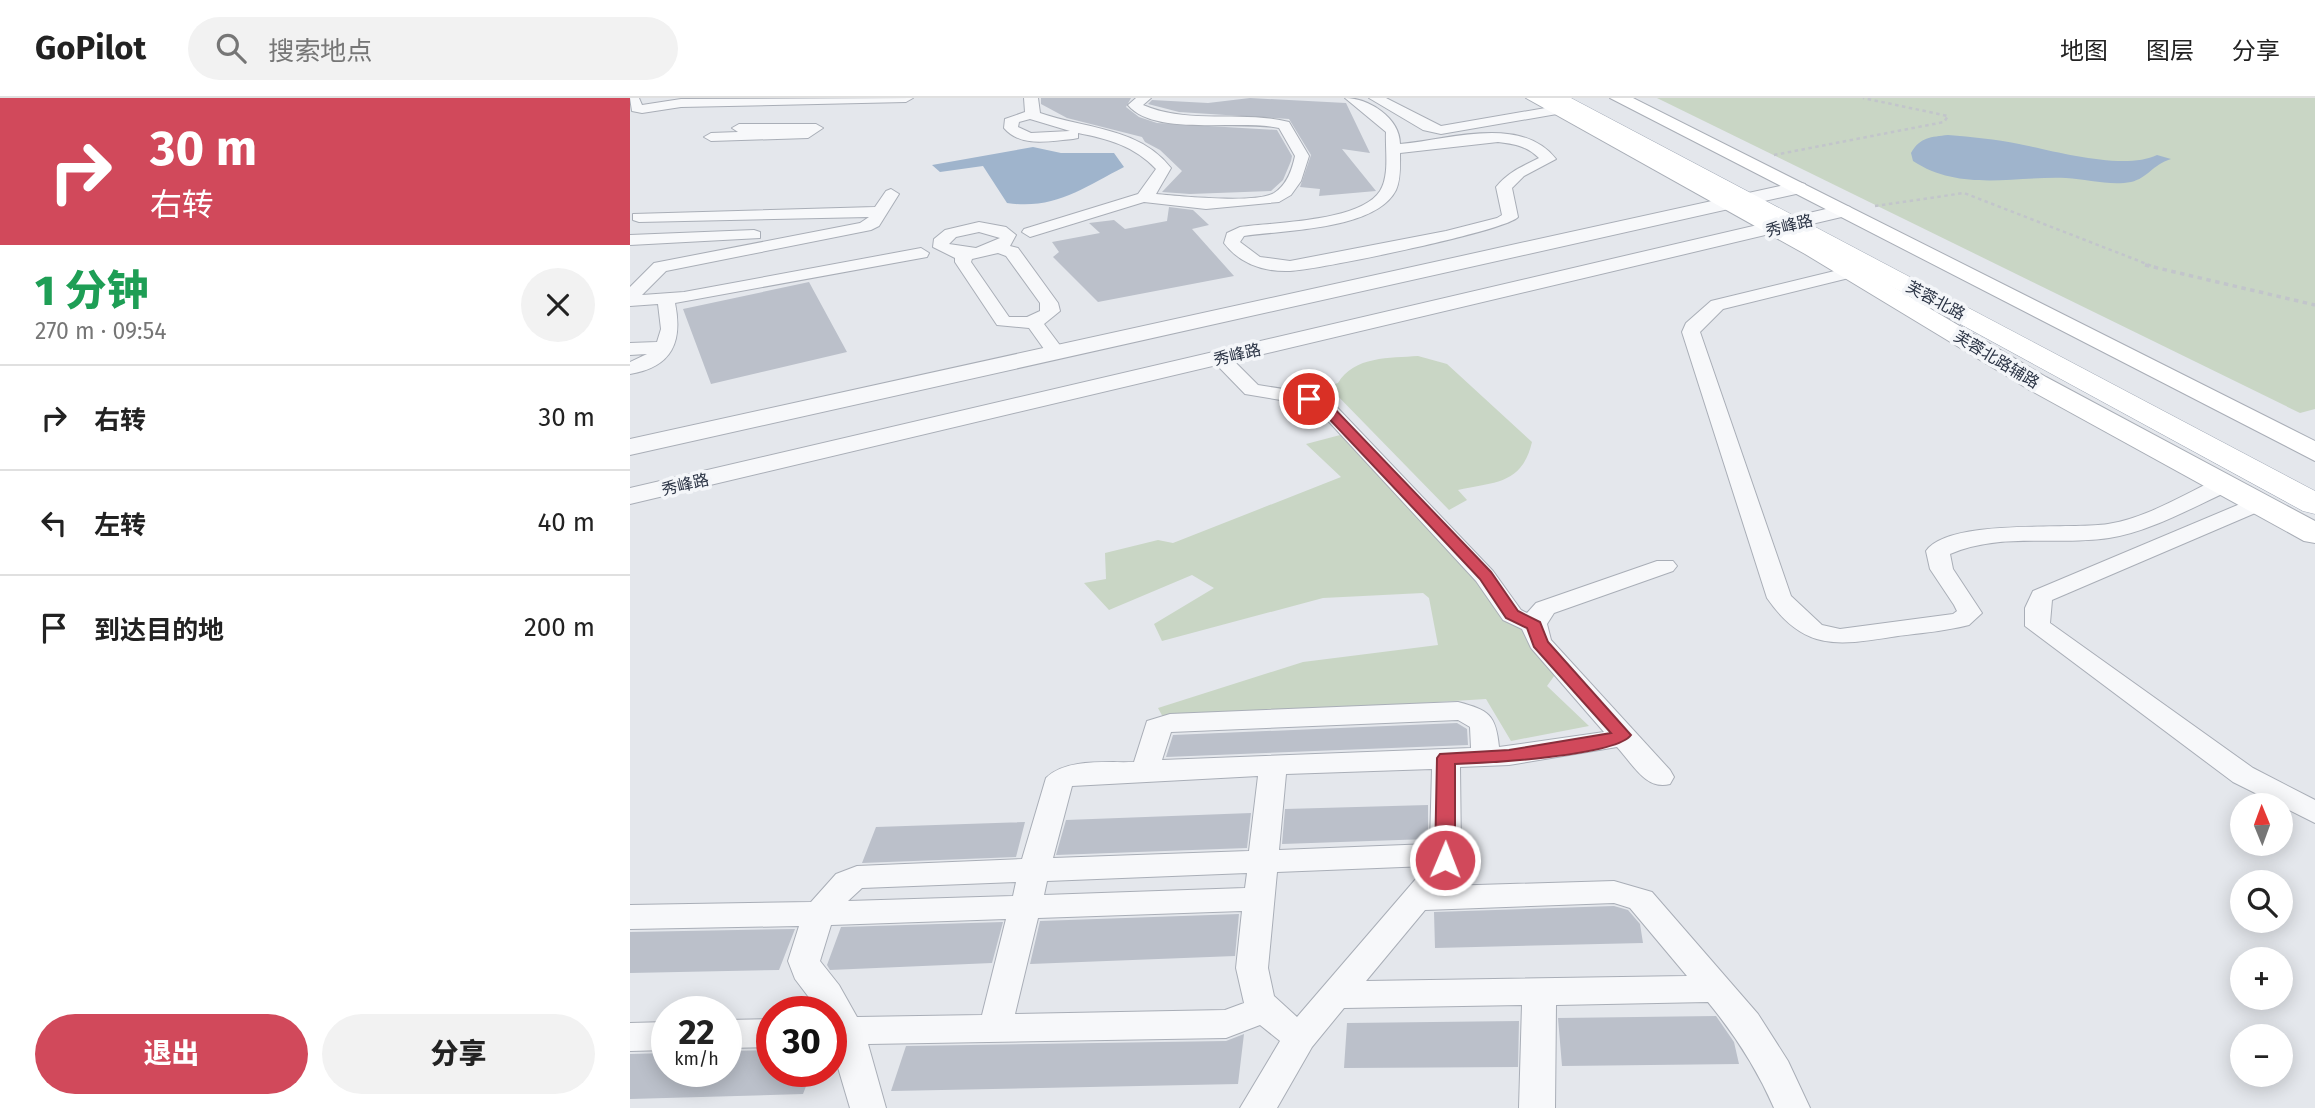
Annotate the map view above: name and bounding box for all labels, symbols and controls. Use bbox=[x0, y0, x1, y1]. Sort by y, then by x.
search box bbox=[188, 17, 678, 80]
text: GoPilot bbox=[35, 28, 146, 68]
icon: search bbox=[212, 29, 250, 67]
text: 搜索地点 bbox=[268, 36, 372, 67]
text: 地图 bbox=[2060, 37, 2108, 65]
text: 图层 bbox=[2146, 37, 2194, 65]
text: 分享 bbox=[2232, 37, 2280, 65]
text: 30 m bbox=[150, 119, 257, 178]
icon: right bbox=[35, 126, 126, 217]
text: 右转 bbox=[150, 186, 214, 224]
street label: 秀峰路 bbox=[1764, 210, 1815, 241]
text: 1 分钟 bbox=[35, 266, 148, 316]
button: close bbox=[521, 268, 595, 342]
street label: 芙蓉北路 bbox=[1903, 277, 1968, 324]
text: 270 m · 09:54 bbox=[35, 317, 167, 345]
street label: 芙蓉北路辅路 bbox=[1951, 327, 2043, 392]
street label: 秀峰路 bbox=[1212, 340, 1263, 369]
pin bbox=[1279, 369, 1339, 429]
icon: arrive bbox=[1290, 380, 1328, 418]
icon: right bbox=[35, 399, 73, 437]
text: 30 m bbox=[538, 402, 595, 433]
text: 右转 bbox=[94, 405, 146, 436]
street label: 秀峰路 bbox=[660, 470, 711, 499]
icon: left bbox=[35, 504, 73, 542]
text: 40 m bbox=[537, 507, 595, 538]
text: 左转 bbox=[94, 510, 146, 541]
icon: arrive bbox=[35, 609, 73, 647]
text: 200 m bbox=[524, 612, 595, 643]
text: 到达目的地 bbox=[94, 615, 224, 646]
north arrow bbox=[2230, 793, 2292, 856]
map controls bbox=[2230, 793, 2293, 1087]
position arrow bbox=[1408, 823, 1482, 897]
button: search bbox=[2230, 870, 2293, 933]
button: + bbox=[2230, 947, 2293, 1010]
speed limit sign: 30 bbox=[756, 996, 847, 1087]
text: 22 bbox=[678, 1011, 715, 1053]
button: 退出 bbox=[35, 1014, 308, 1094]
button: 分享 bbox=[322, 1014, 595, 1094]
button: − bbox=[2230, 1024, 2293, 1087]
text: km/h bbox=[674, 1048, 719, 1070]

